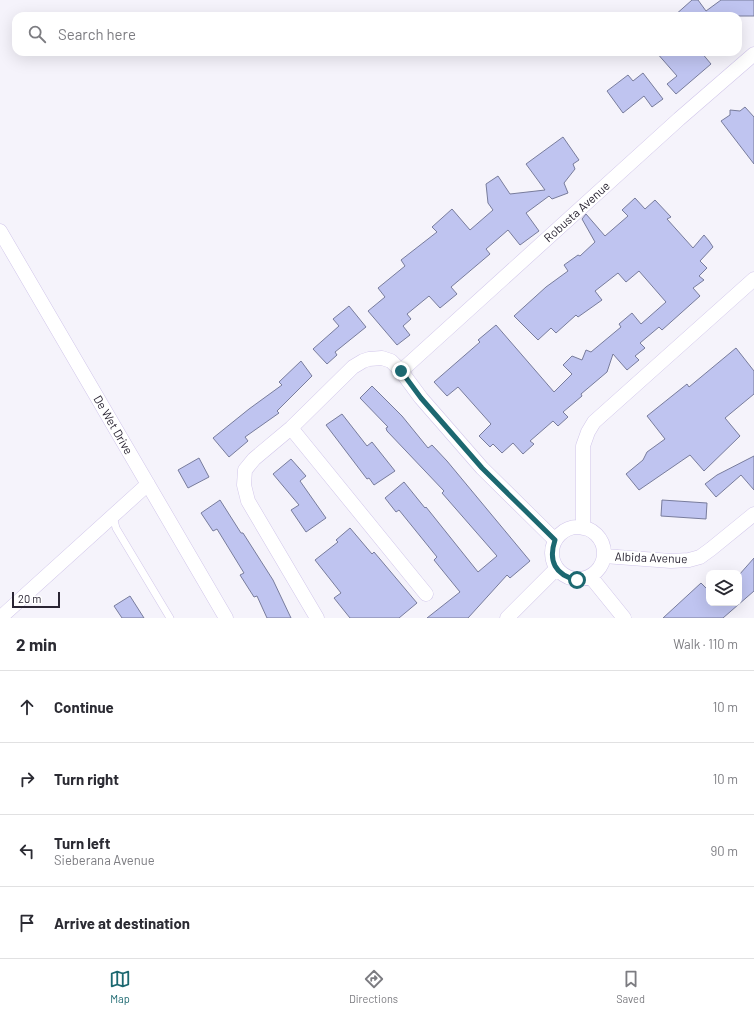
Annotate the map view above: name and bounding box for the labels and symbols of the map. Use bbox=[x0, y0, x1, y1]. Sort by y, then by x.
street label: Robusta Avenue bbox=[541, 178, 612, 244]
route end bbox=[392, 362, 410, 380]
street label: De Wet Drive bbox=[91, 392, 136, 457]
street label: Albida Avenue bbox=[614, 549, 688, 565]
route start bbox=[568, 571, 586, 589]
scale bar bbox=[12, 590, 60, 609]

